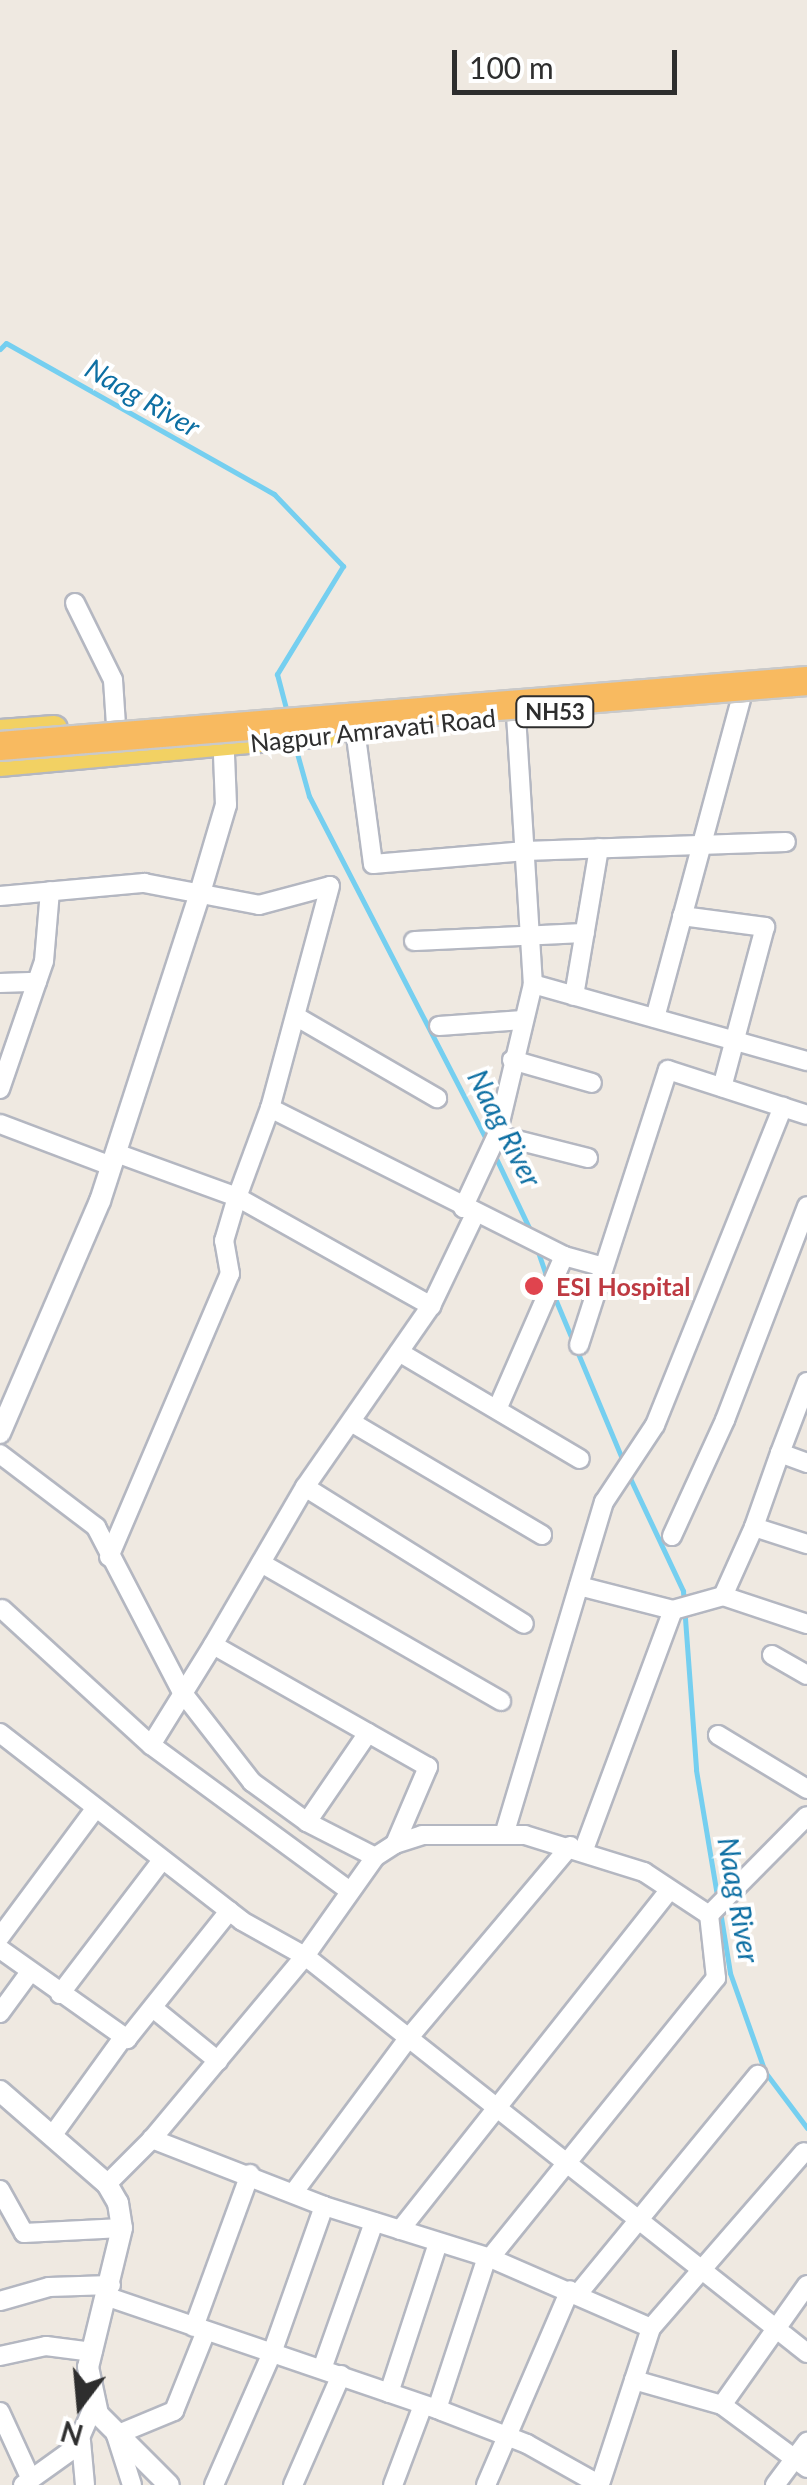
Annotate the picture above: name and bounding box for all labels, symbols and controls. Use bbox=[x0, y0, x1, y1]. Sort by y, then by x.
scale bar bbox=[457, 30, 682, 92]
text: 100 m bbox=[469, 49, 554, 85]
water label: Naag River bbox=[80, 351, 206, 443]
road number: NH53 bbox=[515, 695, 595, 729]
street label: Nagpur Amravati Road bbox=[248, 702, 498, 758]
water label: Naag River bbox=[461, 1064, 549, 1192]
place label: ESI Hospital bbox=[556, 1271, 691, 1301]
marker: ESI Hospital bbox=[521, 1273, 547, 1299]
water label: Naag River bbox=[711, 1835, 767, 1965]
north arrow bbox=[30, 2355, 130, 2455]
text: N bbox=[57, 2415, 87, 2453]

